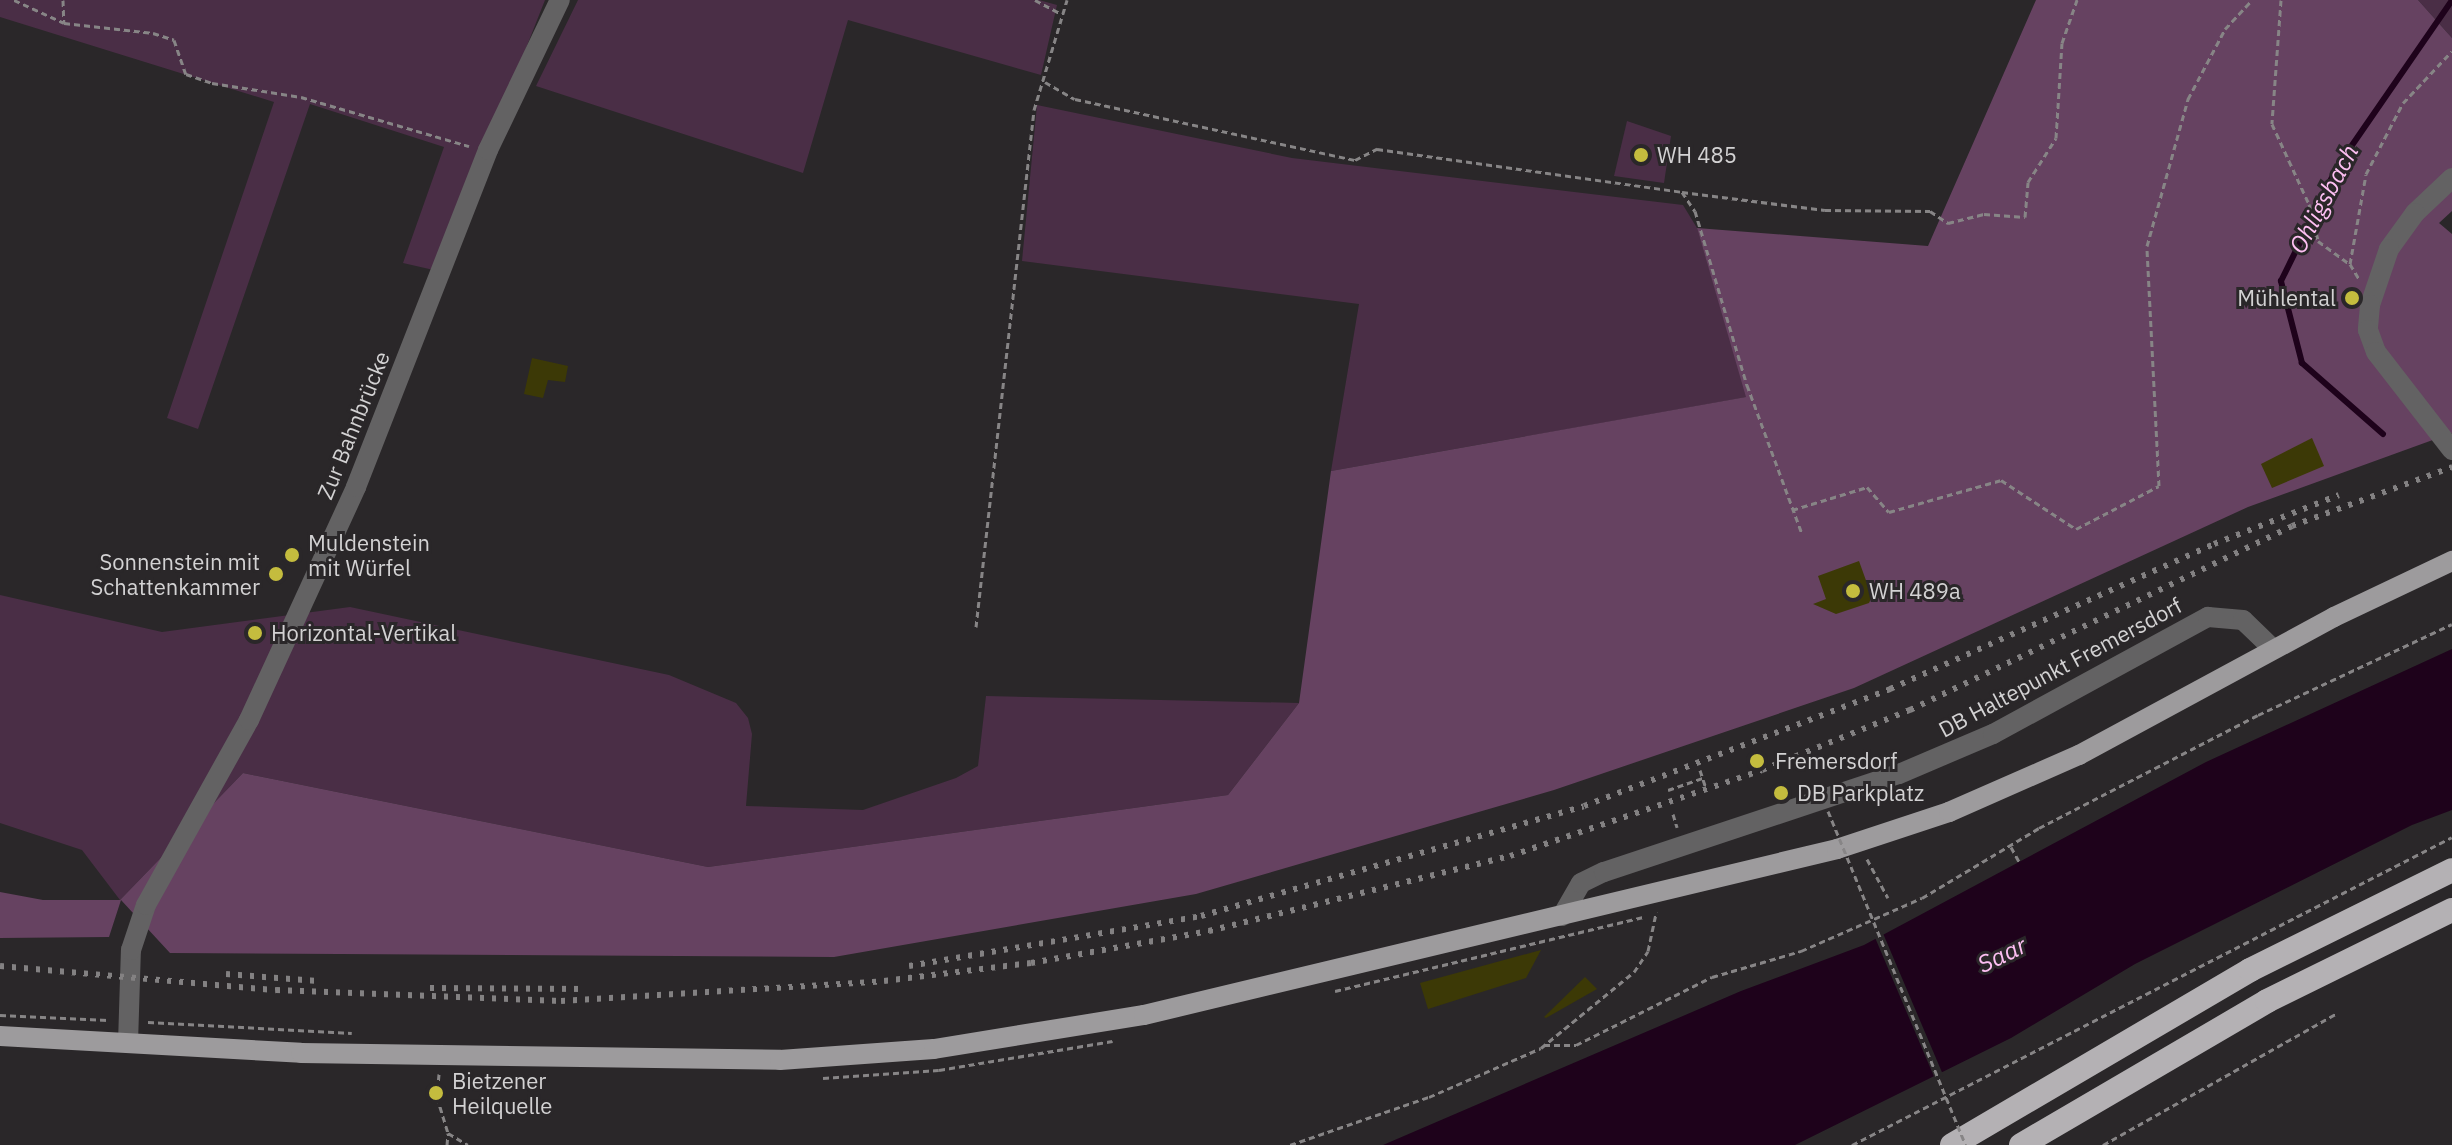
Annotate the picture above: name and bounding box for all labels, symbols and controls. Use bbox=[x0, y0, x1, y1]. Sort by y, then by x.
water label: Ohligsbach bbox=[2283, 140, 2365, 258]
place label: WH 485 bbox=[1657, 142, 1737, 168]
marker: WH 485 bbox=[1632, 146, 1650, 164]
place label: Mühlental bbox=[2237, 285, 2336, 311]
marker: Mühlental bbox=[2343, 289, 2361, 307]
street label: Zur Bahnbrücke bbox=[311, 347, 395, 503]
place label: Muldenstein mit Würfel bbox=[308, 529, 430, 580]
marker: Muldenstein mit Würfel bbox=[283, 546, 301, 564]
place label: Sonnenstein mit Schattenkammer bbox=[90, 548, 260, 600]
marker: Sonnenstein mit Schattenkammer bbox=[267, 565, 285, 583]
place label: WH 489a bbox=[1869, 578, 1961, 604]
marker: WH 489a bbox=[1844, 582, 1862, 600]
street label: DB Haltepunkt Fremersdorf bbox=[1934, 592, 2186, 742]
place label: Horizontal-Vertikal bbox=[271, 620, 456, 646]
marker: Horizontal-Vertikal bbox=[246, 624, 264, 642]
place label: Fremersdorf bbox=[1775, 748, 1897, 774]
marker: Fremersdorf bbox=[1746, 750, 1768, 772]
place label: DB Parkplatz bbox=[1797, 780, 1924, 806]
marker: DB Parkplatz bbox=[1772, 784, 1790, 802]
water label: Saar bbox=[1973, 931, 2031, 979]
place label: Bietzener Heilquelle bbox=[452, 1067, 552, 1118]
marker: Bietzener Heilquelle bbox=[427, 1084, 445, 1102]

